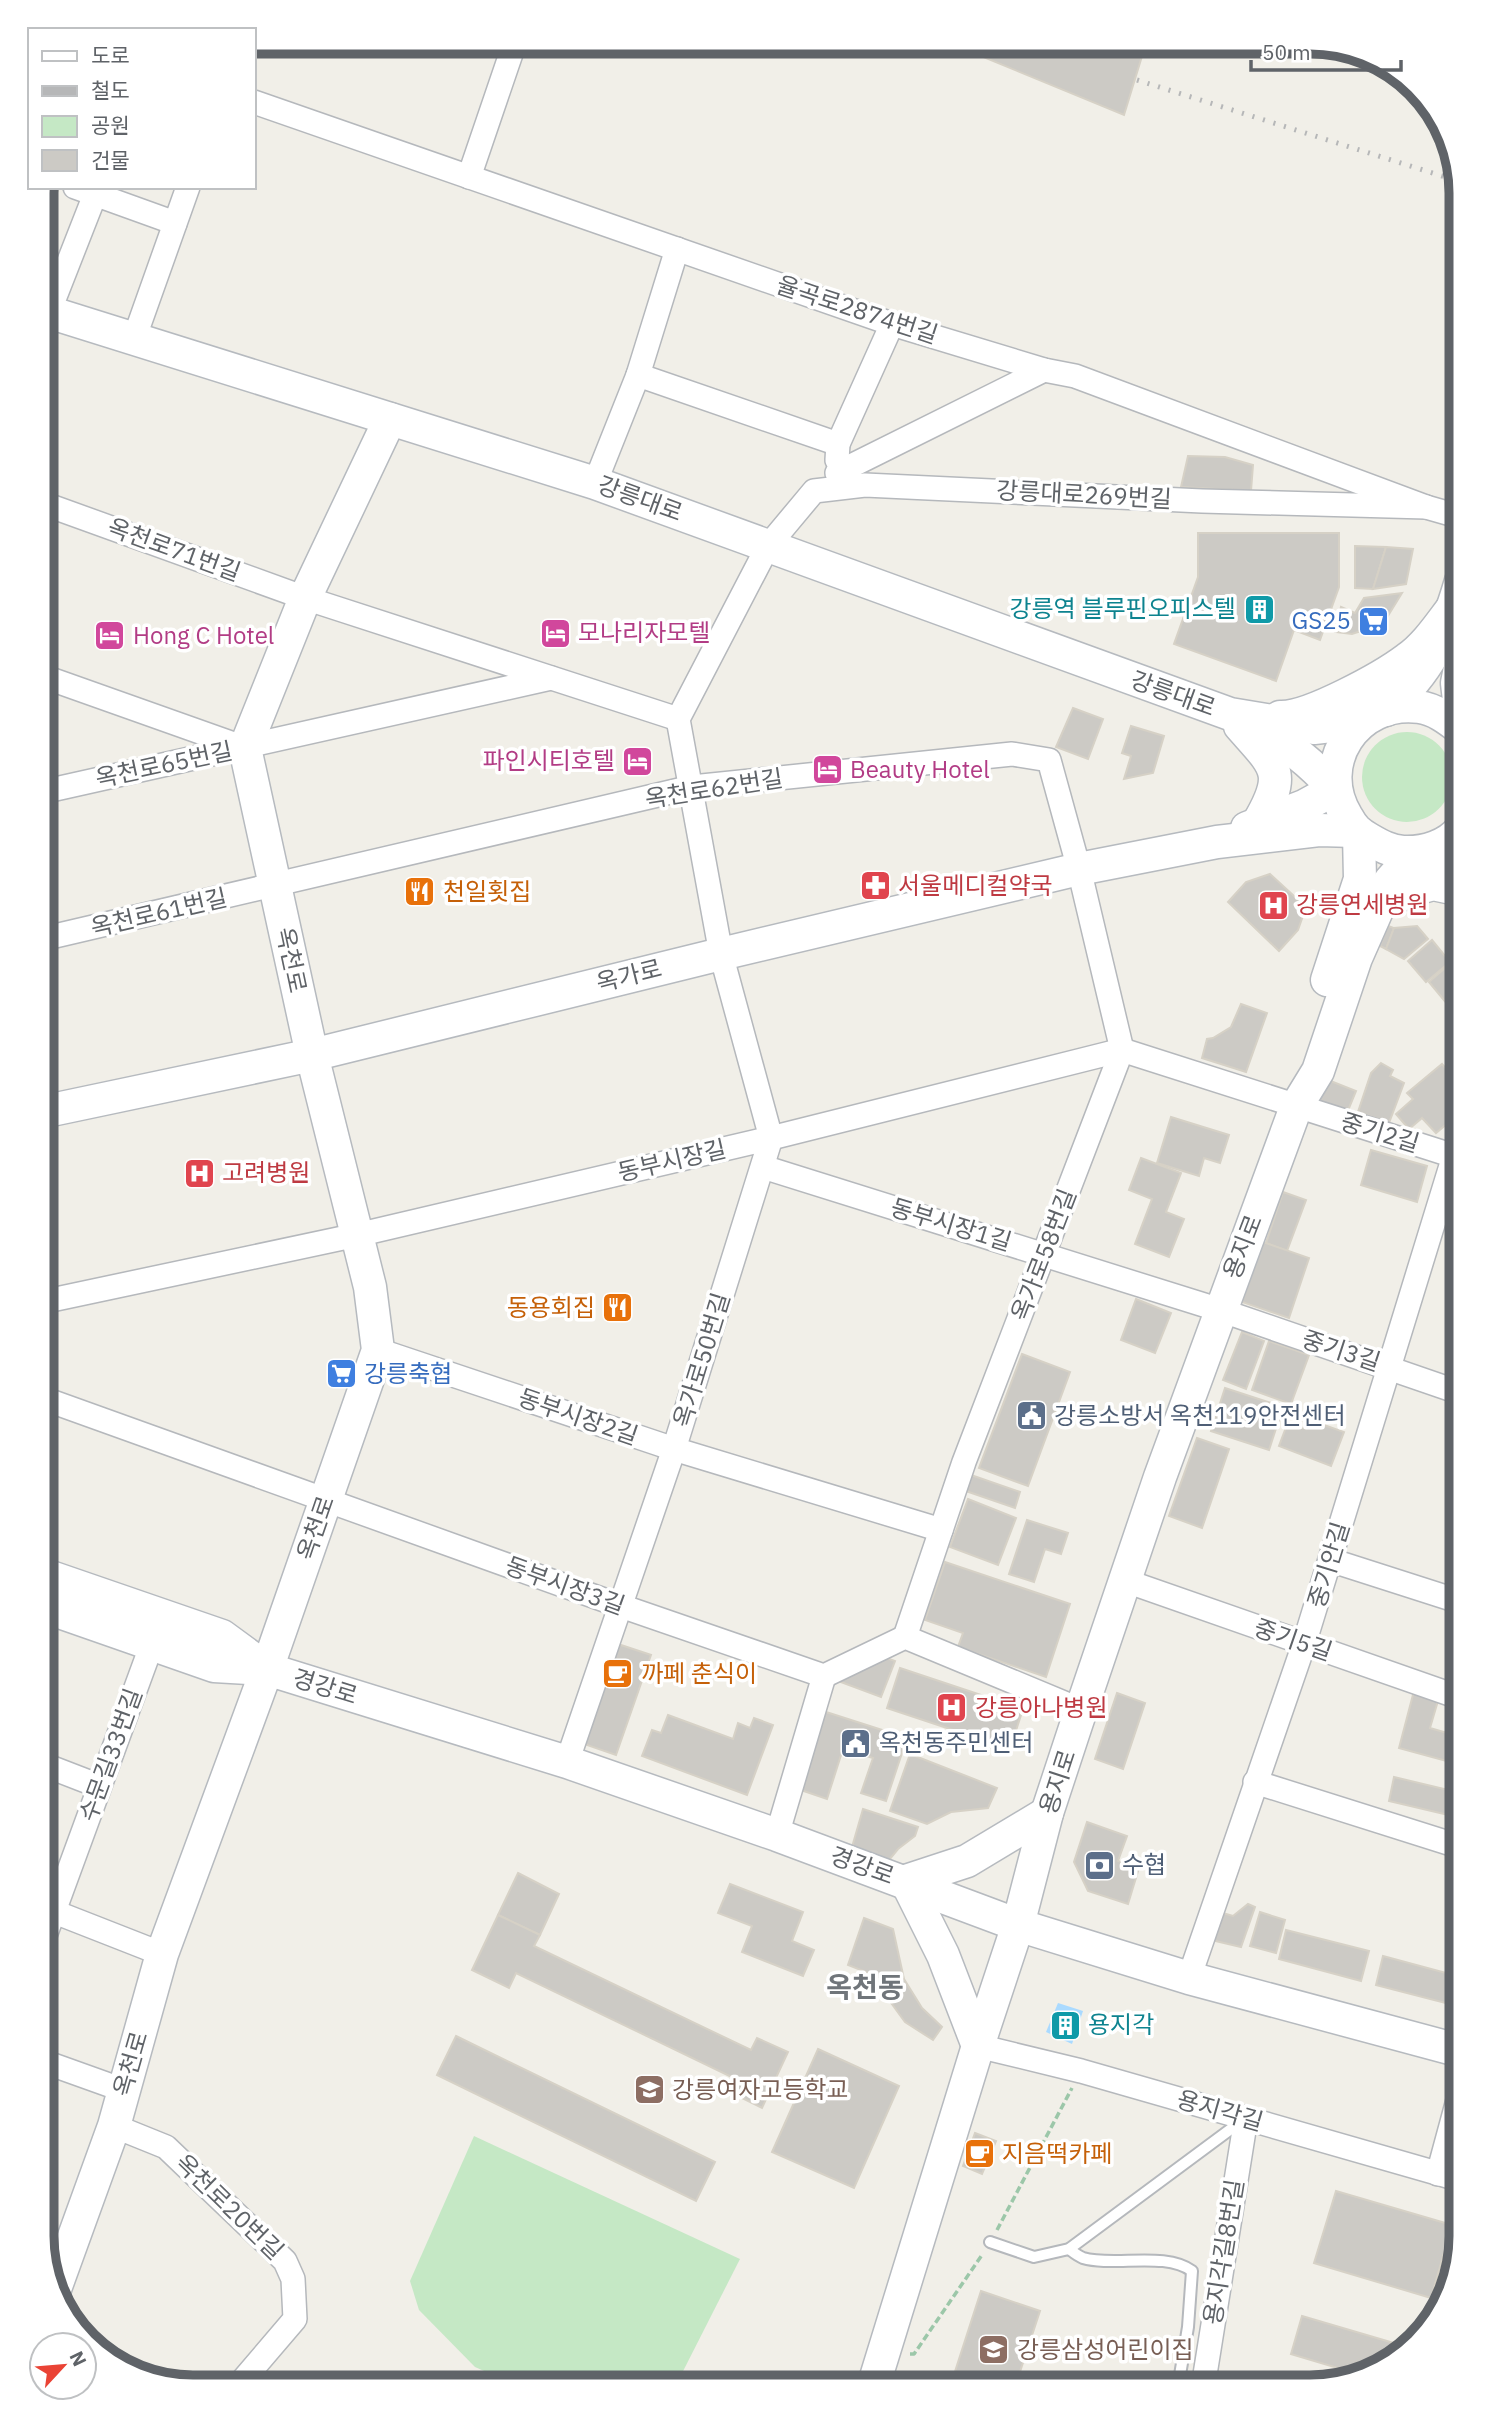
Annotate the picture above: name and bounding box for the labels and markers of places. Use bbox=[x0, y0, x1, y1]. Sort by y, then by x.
place label: 강릉역 블루핀오피스텔 bbox=[1010, 592, 1236, 624]
building icon: 강릉역 블루핀오피스텔 bbox=[1242, 592, 1276, 626]
place label: GS25 bbox=[1292, 604, 1351, 636]
supermarket icon: GS25 bbox=[1357, 604, 1391, 638]
hotel icon: 모나리자모텔 bbox=[538, 616, 572, 650]
place label: 모나리자모텔 bbox=[578, 616, 710, 648]
hotel icon: Hong C Hotel bbox=[93, 619, 127, 653]
place label: Hong C Hotel bbox=[133, 619, 274, 651]
place label: 파인시티호텔 bbox=[483, 744, 615, 776]
hotel icon: 파인시티호텔 bbox=[621, 744, 655, 778]
hotel icon: Beauty Hotel bbox=[810, 753, 844, 787]
place label: Beauty Hotel bbox=[850, 753, 990, 785]
pharmacy icon: 서울메디컬약국 bbox=[858, 869, 892, 903]
place label: 서울메디컬약국 bbox=[898, 869, 1053, 901]
restaurant icon: 천일횟집 bbox=[403, 875, 437, 909]
place label: 천일횟집 bbox=[443, 875, 531, 907]
hospital icon: 강릉연세병원 bbox=[1256, 888, 1290, 922]
place label: 강릉연세병원 bbox=[1296, 888, 1428, 920]
hospital icon: 고려병원 bbox=[182, 1156, 216, 1190]
place label: 고려병원 bbox=[222, 1156, 310, 1188]
place label: 동용회집 bbox=[507, 1291, 595, 1323]
restaurant icon: 동용회집 bbox=[601, 1291, 635, 1325]
supermarket icon: 강릉축협 bbox=[324, 1357, 358, 1391]
place label: 강릉축협 bbox=[364, 1357, 452, 1389]
public building icon: 강릉소방서 옥천119안전센터 bbox=[1014, 1399, 1048, 1433]
place label: 강릉소방서 옥천119안전센터 bbox=[1054, 1399, 1346, 1431]
cafe icon: 까페 춘식이 bbox=[601, 1657, 635, 1691]
place label: 까페 춘식이 bbox=[641, 1657, 757, 1689]
hospital icon: 강릉아나병원 bbox=[935, 1691, 969, 1725]
place label: 강릉아나병원 bbox=[975, 1691, 1107, 1723]
public building icon: 옥천동주민센터 bbox=[839, 1726, 873, 1760]
place label: 옥천동주민센터 bbox=[879, 1726, 1034, 1758]
bank icon: 수협 bbox=[1082, 1848, 1116, 1882]
place label: 수협 bbox=[1122, 1848, 1166, 1880]
building icon: 용지각 bbox=[1048, 2008, 1082, 2042]
place label: 용지각 bbox=[1088, 2008, 1154, 2040]
school or university icon: 강릉여자고등학교 bbox=[632, 2073, 666, 2107]
place label: 강릉여자고등학교 bbox=[672, 2073, 849, 2105]
cafe icon: 지음떡카페 bbox=[962, 2137, 996, 2171]
place label: 지음떡카페 bbox=[1002, 2137, 1112, 2169]
school or university icon: 강릉삼성어린이집 bbox=[977, 2333, 1011, 2367]
place label: 강릉삼성어린이집 bbox=[1017, 2333, 1194, 2365]

